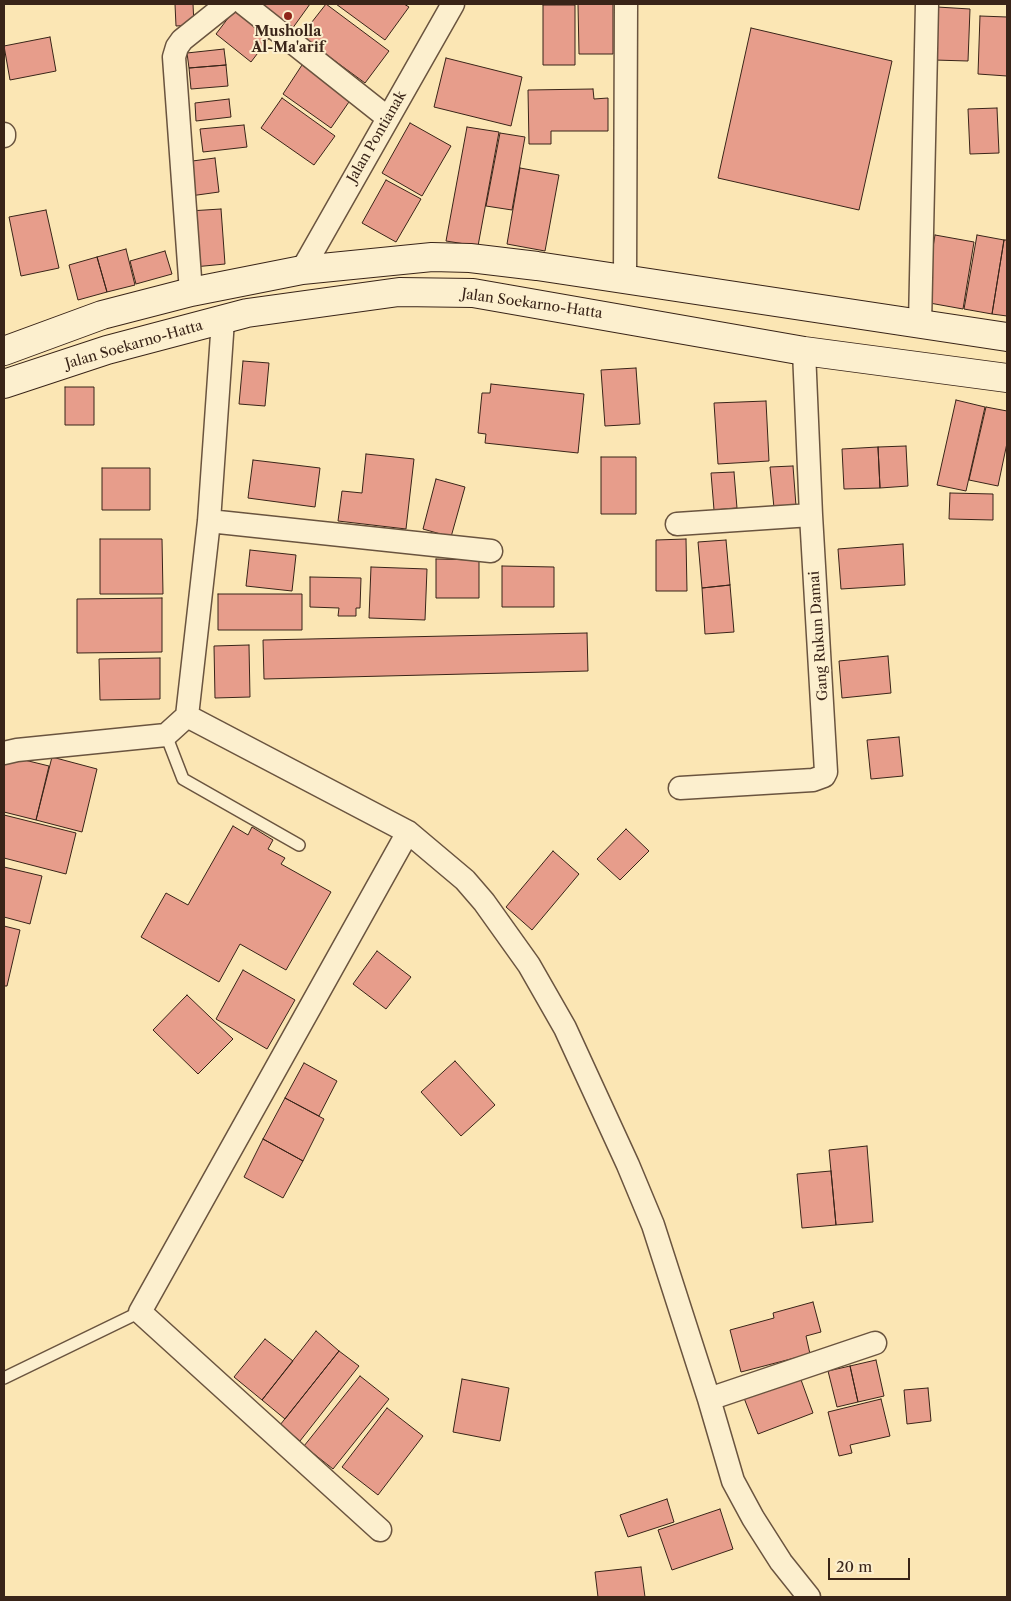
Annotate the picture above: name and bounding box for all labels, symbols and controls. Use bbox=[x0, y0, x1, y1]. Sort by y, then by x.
marker: Musholla Al-Ma'arif bbox=[282, 10, 294, 22]
place label: Musholla Al-Ma'arif bbox=[251, 24, 325, 56]
street label: Jalan Pontianak bbox=[344, 88, 410, 186]
street label: Jalan Soekarno-Hatta bbox=[460, 286, 604, 322]
street label: Jalan Soekarno-Hatta bbox=[63, 317, 205, 373]
street label: Gang Rukun Damai bbox=[806, 571, 832, 701]
scale bar bbox=[831, 1548, 914, 1580]
text: 20 m bbox=[836, 1557, 872, 1576]

